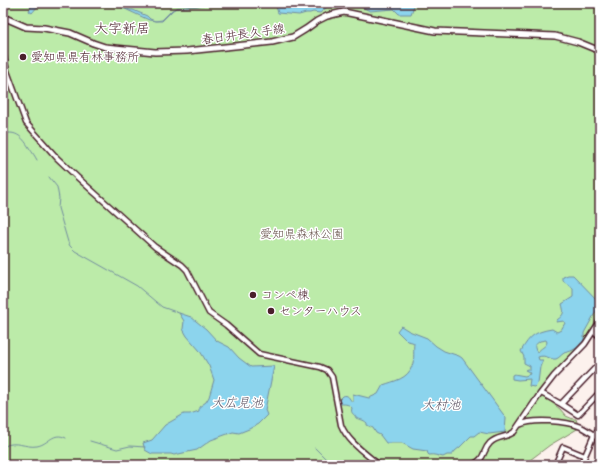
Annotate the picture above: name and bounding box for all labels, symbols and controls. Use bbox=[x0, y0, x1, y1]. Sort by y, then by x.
district label: 大字新居 bbox=[94, 18, 150, 37]
street label: 春日井長久手線 bbox=[200, 19, 286, 48]
place label: 愛知県県有林事務所 bbox=[31, 48, 139, 65]
marker: 愛知県県有林事務所 bbox=[18, 52, 28, 62]
park label: 愛知県森林公園 bbox=[260, 225, 344, 242]
place label: コンペ棟 bbox=[261, 286, 309, 303]
marker: コンペ棟 bbox=[248, 290, 258, 300]
place label: センターハウス bbox=[279, 302, 362, 319]
marker: センターハウス bbox=[266, 306, 276, 316]
water label: 大広見池 bbox=[211, 393, 264, 411]
water label: 大村池 bbox=[421, 395, 461, 413]

